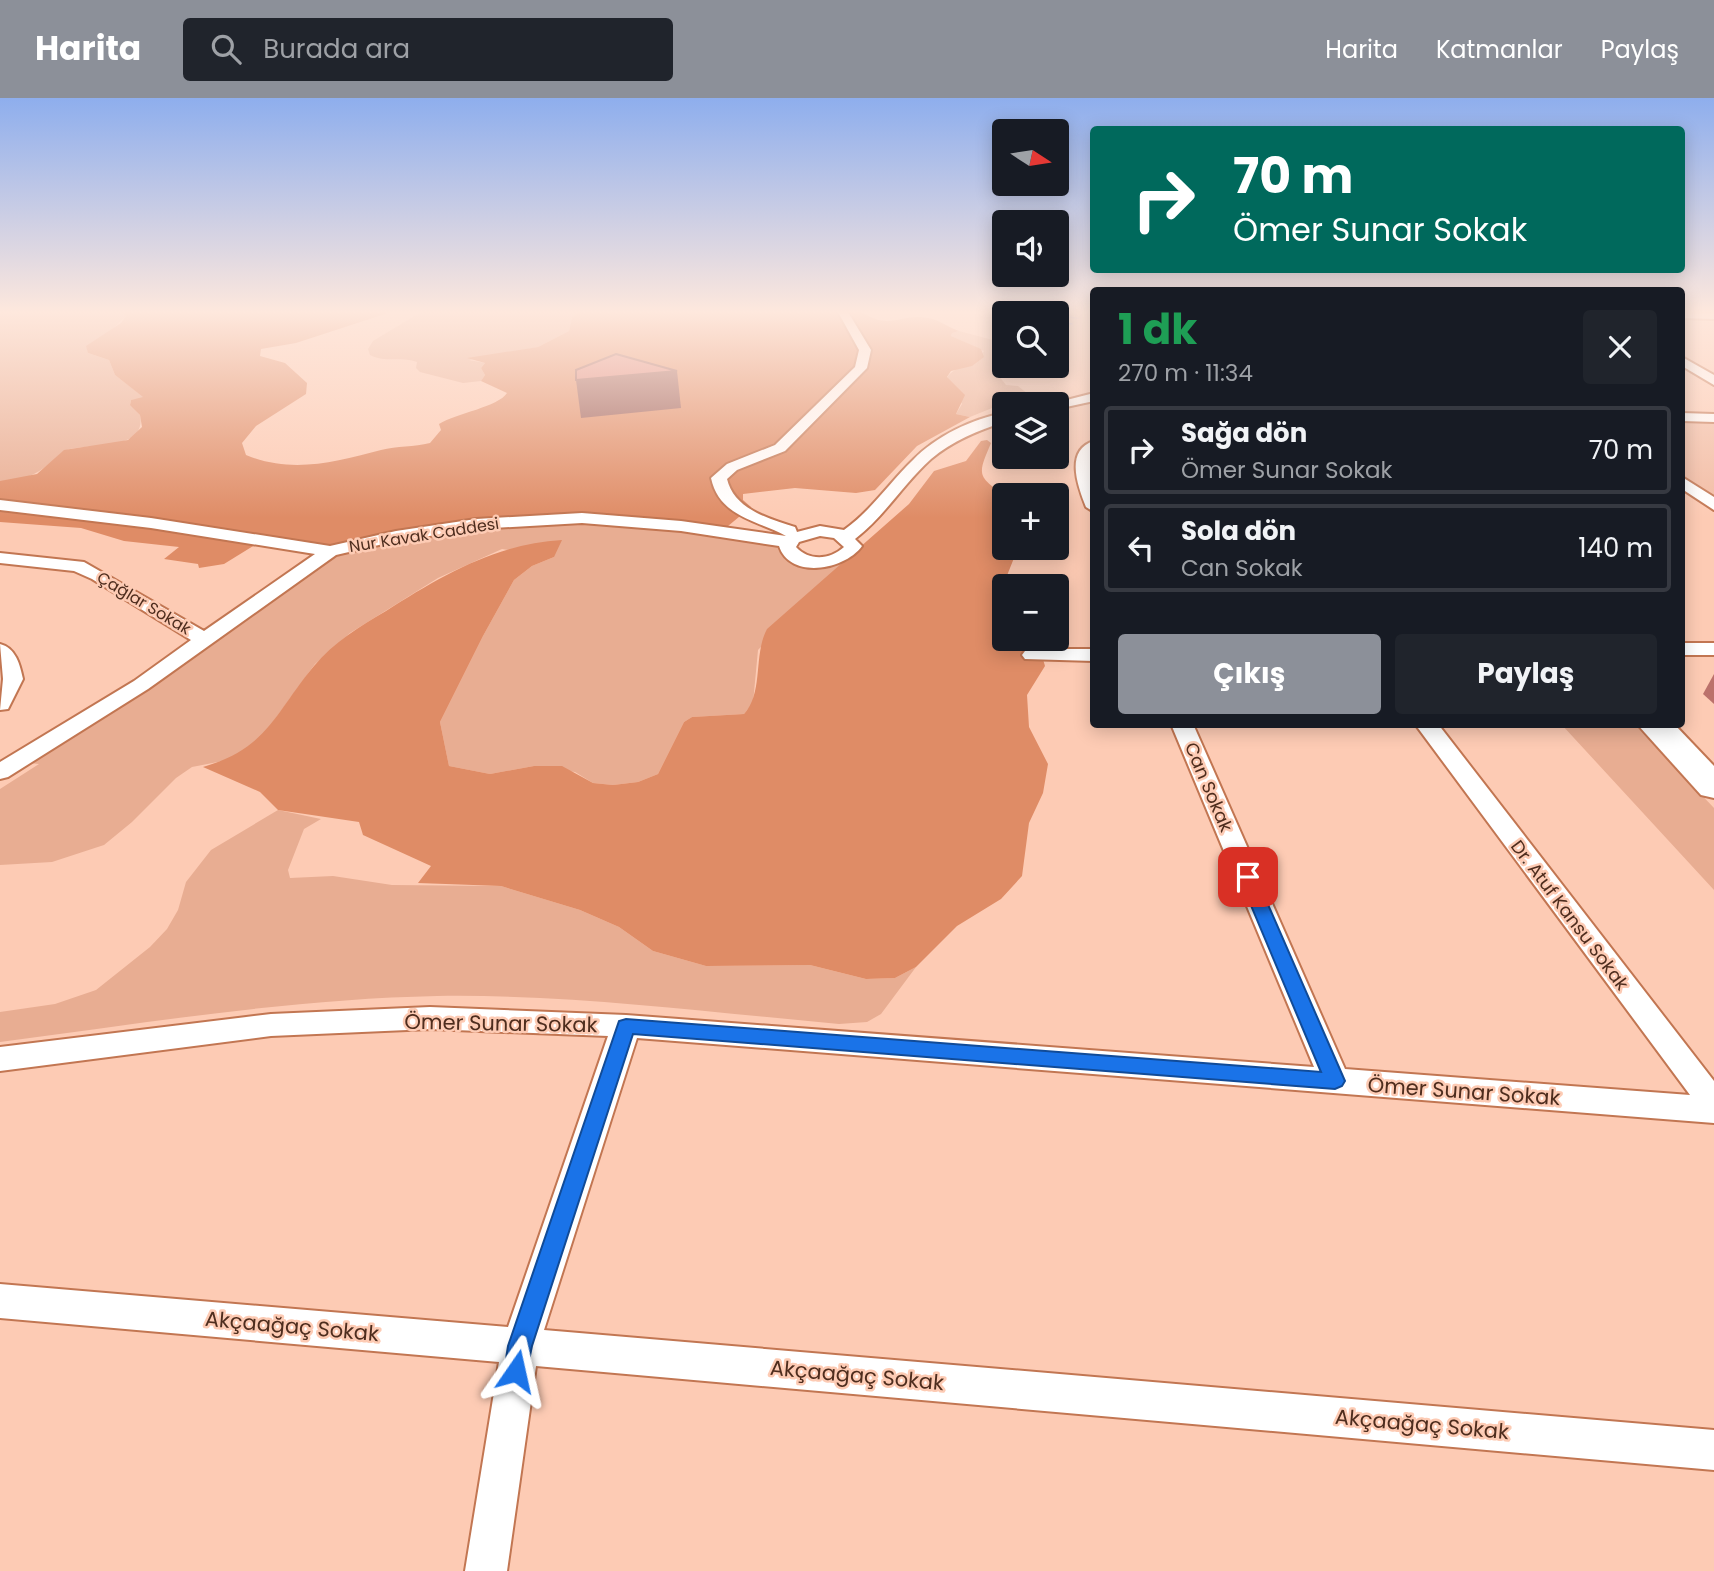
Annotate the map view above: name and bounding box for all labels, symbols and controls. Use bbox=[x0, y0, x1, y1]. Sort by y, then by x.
search box bbox=[183, 18, 673, 81]
text: Harita bbox=[35, 25, 141, 72]
icon: search bbox=[207, 30, 245, 68]
text: Burada ara bbox=[263, 31, 410, 67]
text: Harita bbox=[1325, 33, 1398, 66]
text: Katmanlar bbox=[1436, 33, 1563, 66]
text: Paylaş bbox=[1601, 33, 1679, 66]
north arrow bbox=[992, 119, 1069, 196]
map controls bbox=[992, 119, 1069, 651]
text: 70 m bbox=[1233, 142, 1353, 210]
icon: right bbox=[1118, 154, 1209, 245]
text: Ömer Sunar Sokak bbox=[1233, 207, 1527, 252]
button: sound bbox=[992, 210, 1069, 287]
text: 1 dk bbox=[1118, 300, 1197, 359]
button: search bbox=[992, 301, 1069, 378]
button: close bbox=[1583, 310, 1657, 384]
text: 270 m · 11:34 bbox=[1118, 357, 1253, 389]
button: layers bbox=[992, 392, 1069, 469]
text: Sağa dön bbox=[1181, 415, 1307, 451]
icon: right bbox=[1122, 431, 1160, 469]
text: 70 m bbox=[1589, 432, 1653, 468]
text: Ömer Sunar Sokak bbox=[1181, 454, 1392, 486]
button: + bbox=[992, 483, 1069, 560]
street label: Nur Kavak Caddesi bbox=[347, 512, 501, 558]
text: Sola dön bbox=[1181, 513, 1296, 549]
icon: left bbox=[1122, 529, 1160, 567]
text: 140 m bbox=[1578, 530, 1653, 566]
text: Can Sokak bbox=[1181, 552, 1303, 584]
street label: Çağlar Sokak bbox=[93, 566, 196, 641]
button: − bbox=[992, 574, 1069, 651]
button: Çıkış bbox=[1118, 634, 1381, 714]
button: Paylaş bbox=[1395, 634, 1657, 714]
street label: Can Sokak bbox=[1179, 738, 1239, 836]
street label: Dr. Atuf Kansu Sokak bbox=[1505, 835, 1635, 996]
pin bbox=[1218, 847, 1278, 907]
icon: arrive bbox=[1229, 858, 1267, 896]
street label: Ömer Sunar Sokak bbox=[404, 1007, 598, 1039]
street label: Ömer Sunar Sokak bbox=[1367, 1070, 1561, 1112]
street label: Akçaağaç Sokak bbox=[204, 1304, 380, 1348]
position arrow bbox=[479, 1334, 553, 1408]
street label: Akçaağaç Sokak bbox=[769, 1353, 945, 1397]
street label: Akçaağaç Sokak bbox=[1334, 1402, 1510, 1446]

